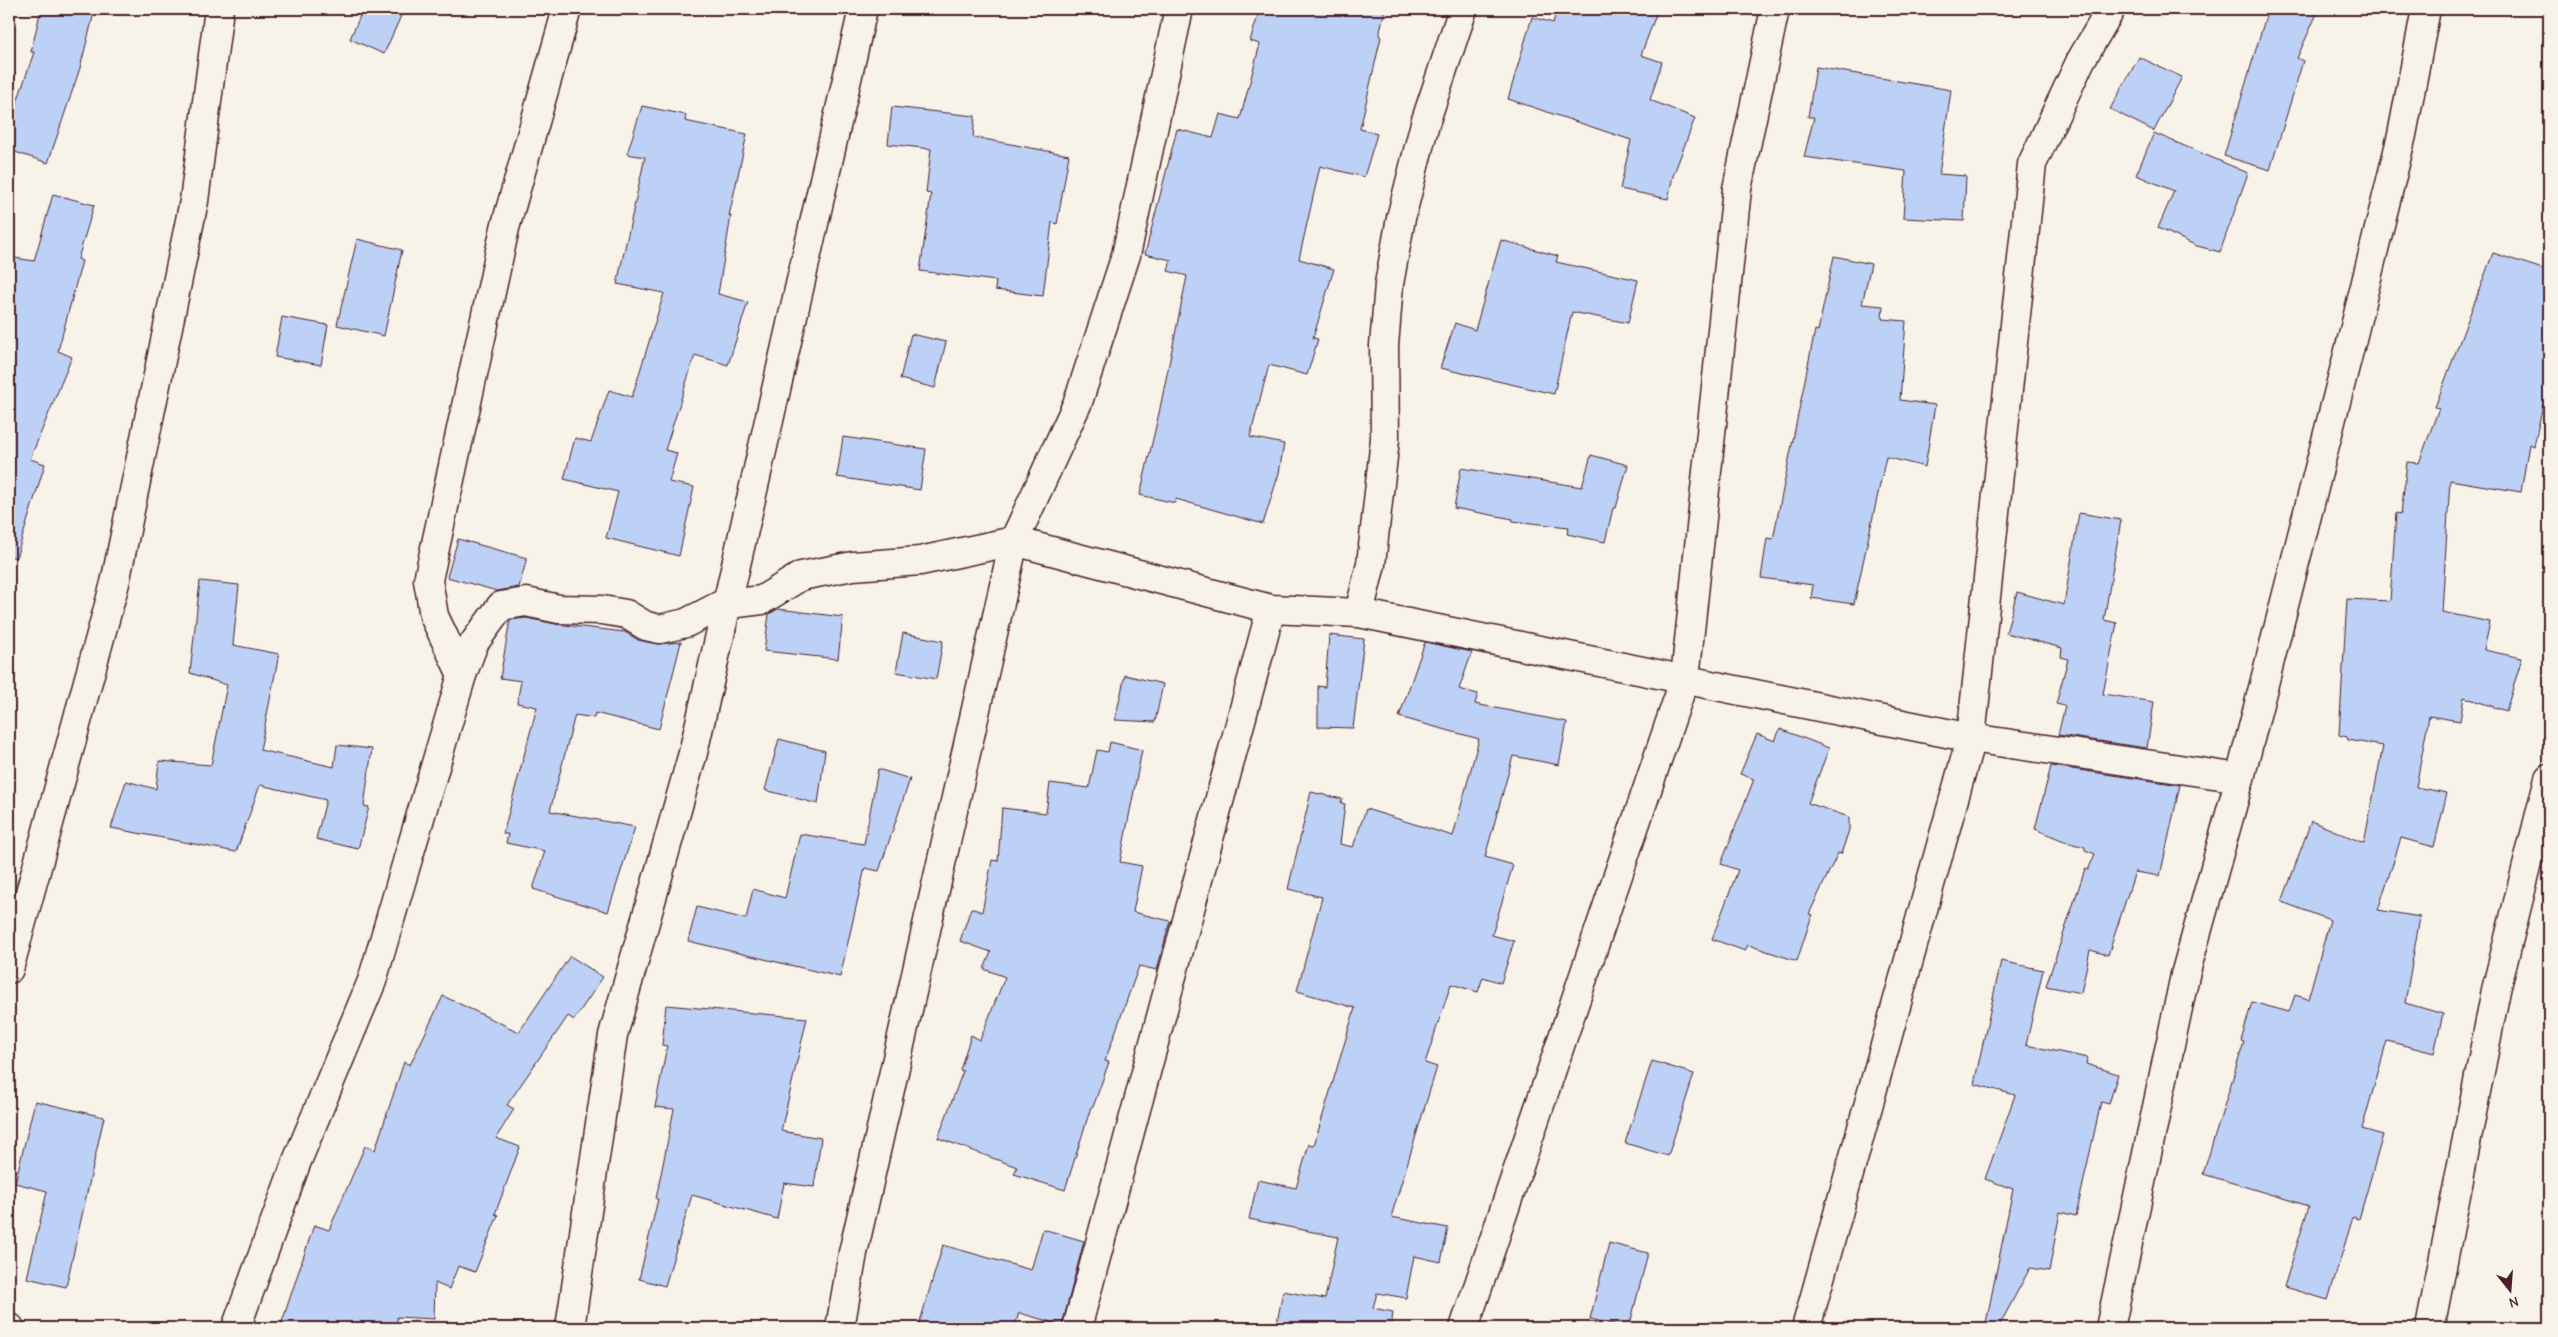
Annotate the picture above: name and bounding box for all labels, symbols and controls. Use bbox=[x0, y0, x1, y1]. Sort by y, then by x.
north arrow bbox=[2486, 1264, 2536, 1314]
text: N bbox=[2507, 1292, 2521, 1311]

